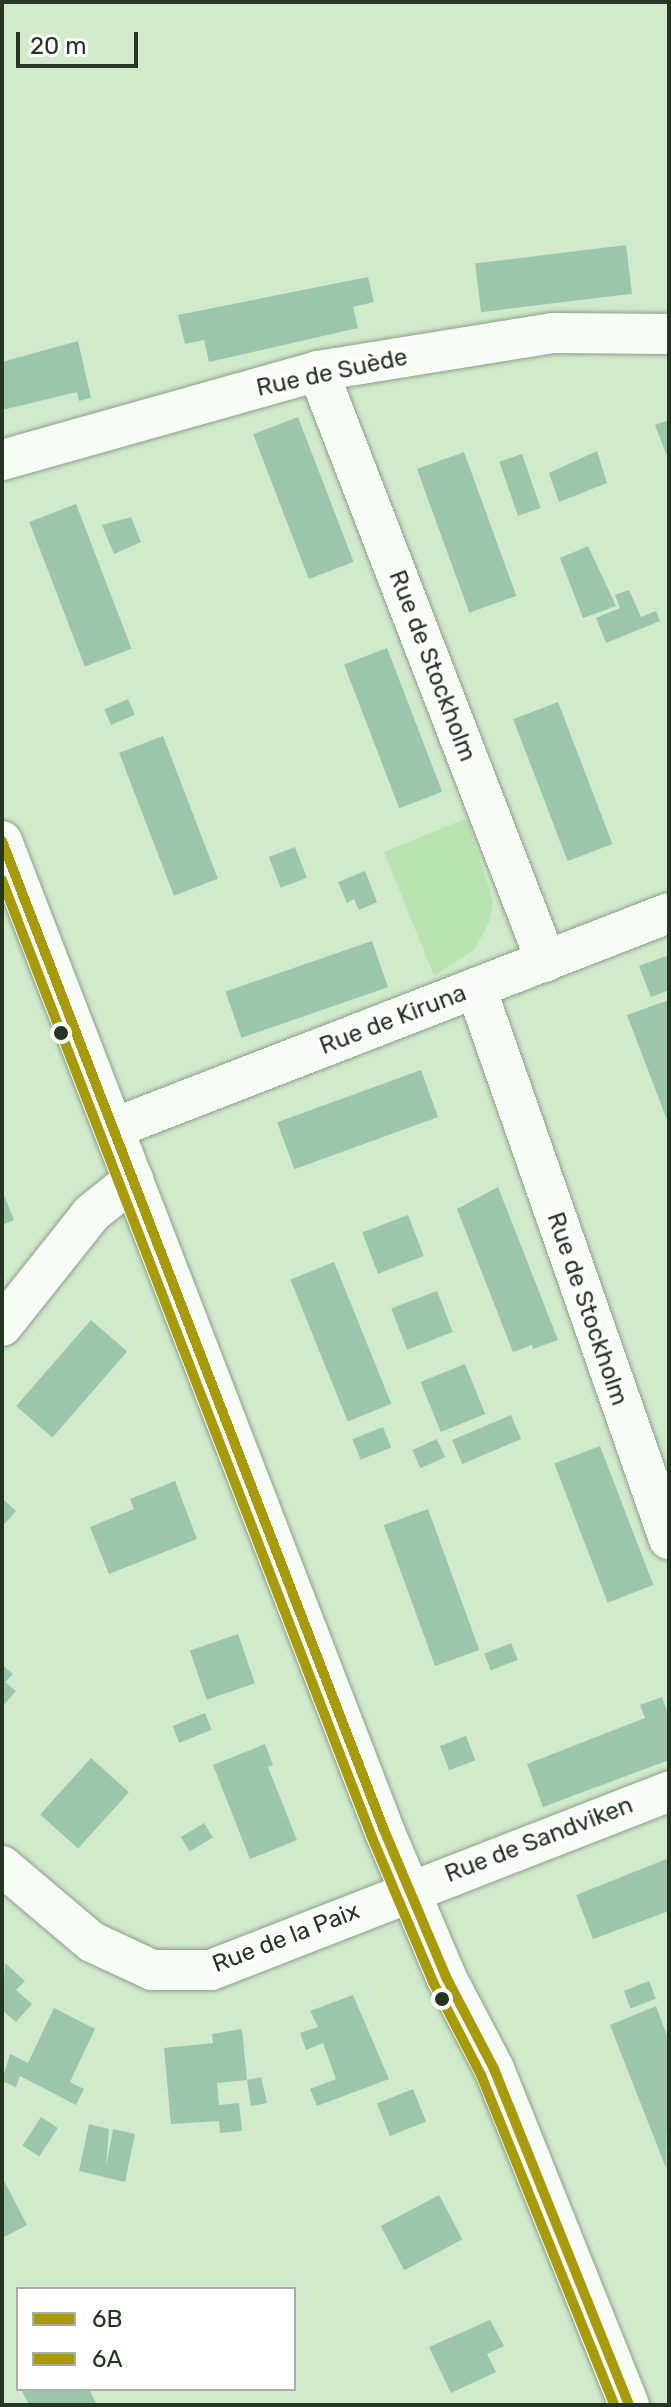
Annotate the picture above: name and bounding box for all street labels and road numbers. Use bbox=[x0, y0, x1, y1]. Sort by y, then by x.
street label: Rue de Suède bbox=[254, 343, 410, 403]
street label: Rue de Stockholm bbox=[382, 566, 482, 766]
street label: Rue de Kiruna bbox=[316, 979, 470, 1061]
street label: Rue de Stockholm bbox=[540, 1209, 634, 1409]
street label: Rue de Sandviken bbox=[441, 1791, 637, 1889]
street label: Rue de la Paix bbox=[208, 1897, 364, 1979]

